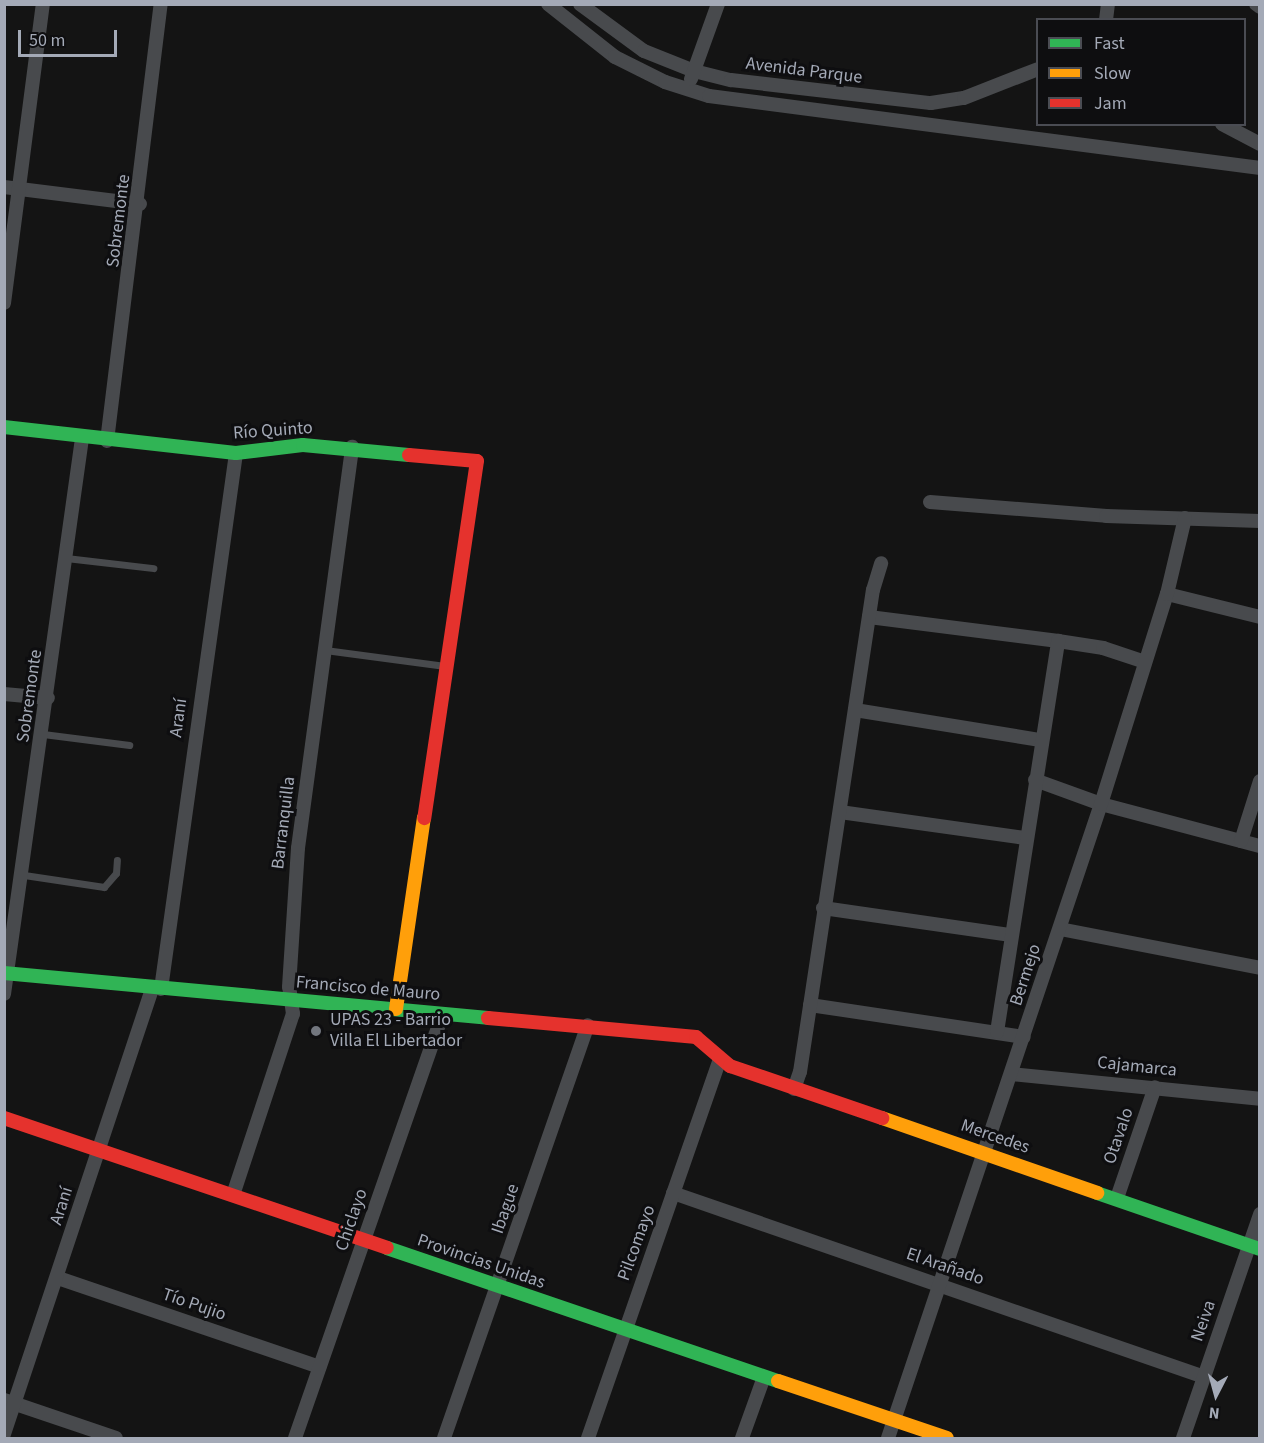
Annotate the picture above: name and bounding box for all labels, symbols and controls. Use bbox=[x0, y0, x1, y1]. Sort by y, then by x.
scale bar bbox=[21, 18, 120, 56]
legend bbox=[1036, 18, 1246, 126]
text: 50 m bbox=[29, 28, 65, 53]
text: Fast bbox=[1094, 31, 1125, 56]
street label: Avenida Parque bbox=[745, 53, 863, 89]
text: Slow bbox=[1094, 61, 1131, 86]
text: Jam bbox=[1094, 91, 1127, 116]
street label: Sobremonte bbox=[103, 173, 135, 269]
street label: Río Quinto bbox=[233, 417, 313, 445]
street label: Sobremonte bbox=[13, 648, 47, 744]
street label: Araní bbox=[166, 697, 192, 739]
street label: Barranquilla bbox=[268, 775, 300, 871]
street label: Bermejo bbox=[1006, 941, 1046, 1009]
street label: Francisco de Mauro bbox=[295, 972, 441, 1006]
place label: UPAS 23 - Barrio Villa El Libertador bbox=[330, 1010, 462, 1052]
marker: UPAS 23 - Barrio Villa El Libertador bbox=[307, 1022, 325, 1040]
street label: Cajamarca bbox=[1096, 1052, 1178, 1082]
street label: Otavalo bbox=[1099, 1105, 1139, 1167]
street label: Mercedes bbox=[958, 1115, 1032, 1159]
street label: Ibague bbox=[487, 1181, 525, 1237]
street label: Araní bbox=[46, 1184, 78, 1228]
street label: Chiclayo bbox=[331, 1186, 373, 1254]
street label: Pilcomayo bbox=[613, 1202, 661, 1284]
street label: Provincias Unidas bbox=[414, 1230, 548, 1294]
street label: El Arañado bbox=[903, 1244, 987, 1290]
street label: Tío Pujio bbox=[159, 1284, 229, 1326]
street label: Neiva bbox=[1187, 1298, 1221, 1344]
north arrow bbox=[1186, 1365, 1246, 1425]
text: N bbox=[1208, 1401, 1221, 1424]

